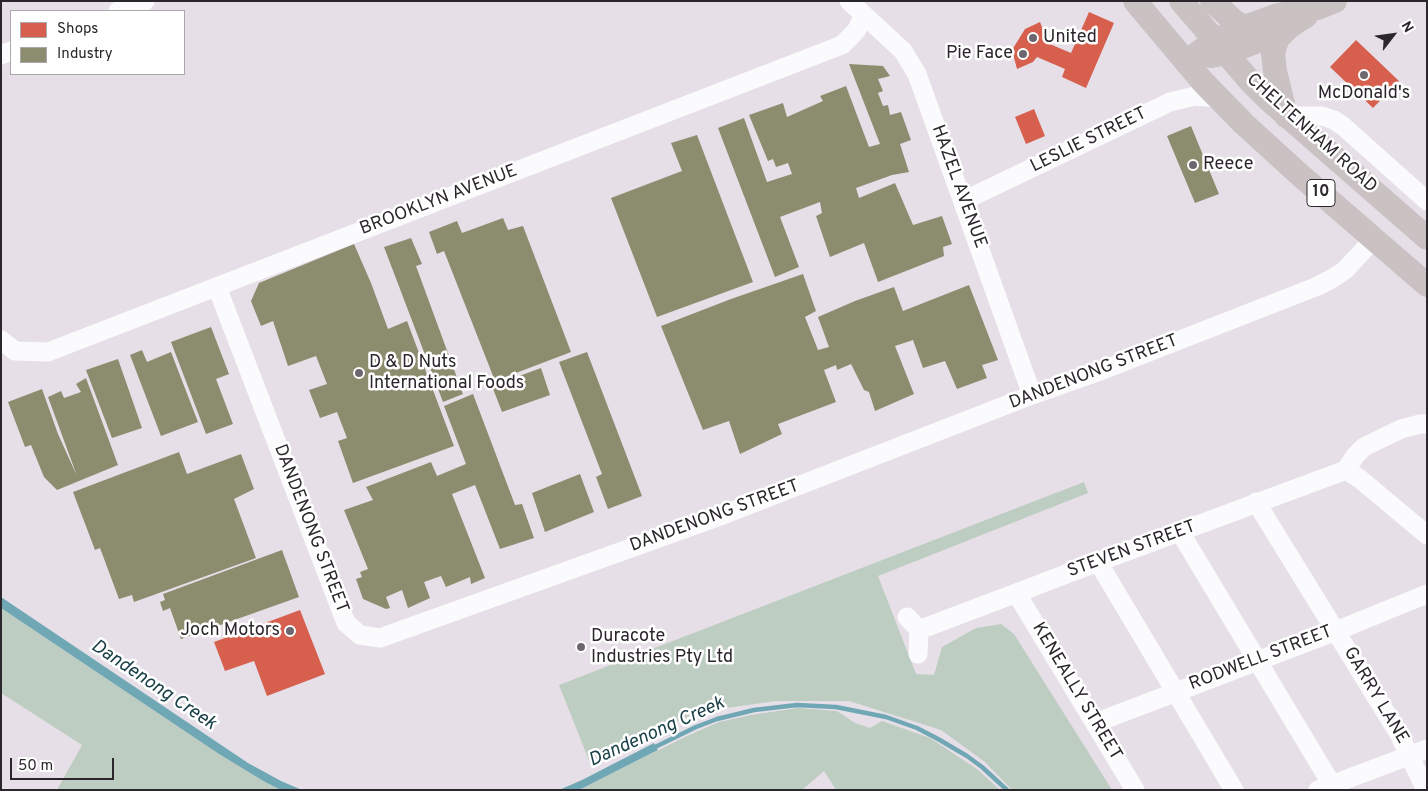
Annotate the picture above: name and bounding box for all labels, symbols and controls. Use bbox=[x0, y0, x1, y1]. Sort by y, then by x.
legend bbox=[10, 10, 185, 75]
north arrow bbox=[1368, 10, 1418, 60]
text: N bbox=[1397, 19, 1416, 36]
text: Shops bbox=[57, 20, 98, 39]
place label: United bbox=[1043, 27, 1097, 49]
marker: United bbox=[1027, 32, 1039, 44]
place label: Pie Face bbox=[946, 43, 1013, 65]
text: Industry bbox=[57, 45, 113, 64]
marker: Pie Face bbox=[1017, 48, 1029, 60]
marker: McDonald's bbox=[1358, 69, 1370, 81]
street label: CHELTENHAM ROAD bbox=[1241, 70, 1381, 198]
place label: McDonald's bbox=[1318, 83, 1410, 105]
street label: LESLIE STREET bbox=[1028, 104, 1150, 178]
street label: HAZEL AVENUE bbox=[926, 122, 990, 252]
place label: Reece bbox=[1203, 154, 1253, 176]
marker: Reece bbox=[1187, 159, 1199, 171]
street label: BROOKLYN AVENUE bbox=[357, 161, 521, 241]
road number: 10 bbox=[1307, 180, 1335, 207]
street label: DANDENONG STREET bbox=[1007, 331, 1181, 415]
place label: D & D Nuts International Foods bbox=[369, 352, 524, 394]
marker: D & D Nuts International Foods bbox=[353, 367, 365, 379]
street label: DANDENONG STREET bbox=[268, 442, 352, 616]
street label: DANDENONG STREET bbox=[627, 476, 803, 558]
street label: STEVEN STREET bbox=[1065, 517, 1199, 583]
street label: KENEALLY STREET bbox=[1026, 619, 1126, 765]
place label: Joch Motors bbox=[180, 620, 280, 642]
street label: RODWELL STREET bbox=[1186, 622, 1336, 696]
marker: Joch Motors bbox=[284, 625, 296, 637]
place label: Duracote Industries Pty Ltd bbox=[591, 626, 733, 669]
water label: Dandenong Creek bbox=[86, 636, 220, 736]
marker: Duracote Industries Pty Ltd bbox=[575, 641, 587, 653]
street label: GARRY LANE bbox=[1338, 644, 1412, 748]
water label: Dandenong Creek bbox=[586, 693, 728, 773]
scale bar bbox=[12, 748, 116, 780]
text: 50 m bbox=[18, 757, 53, 776]

